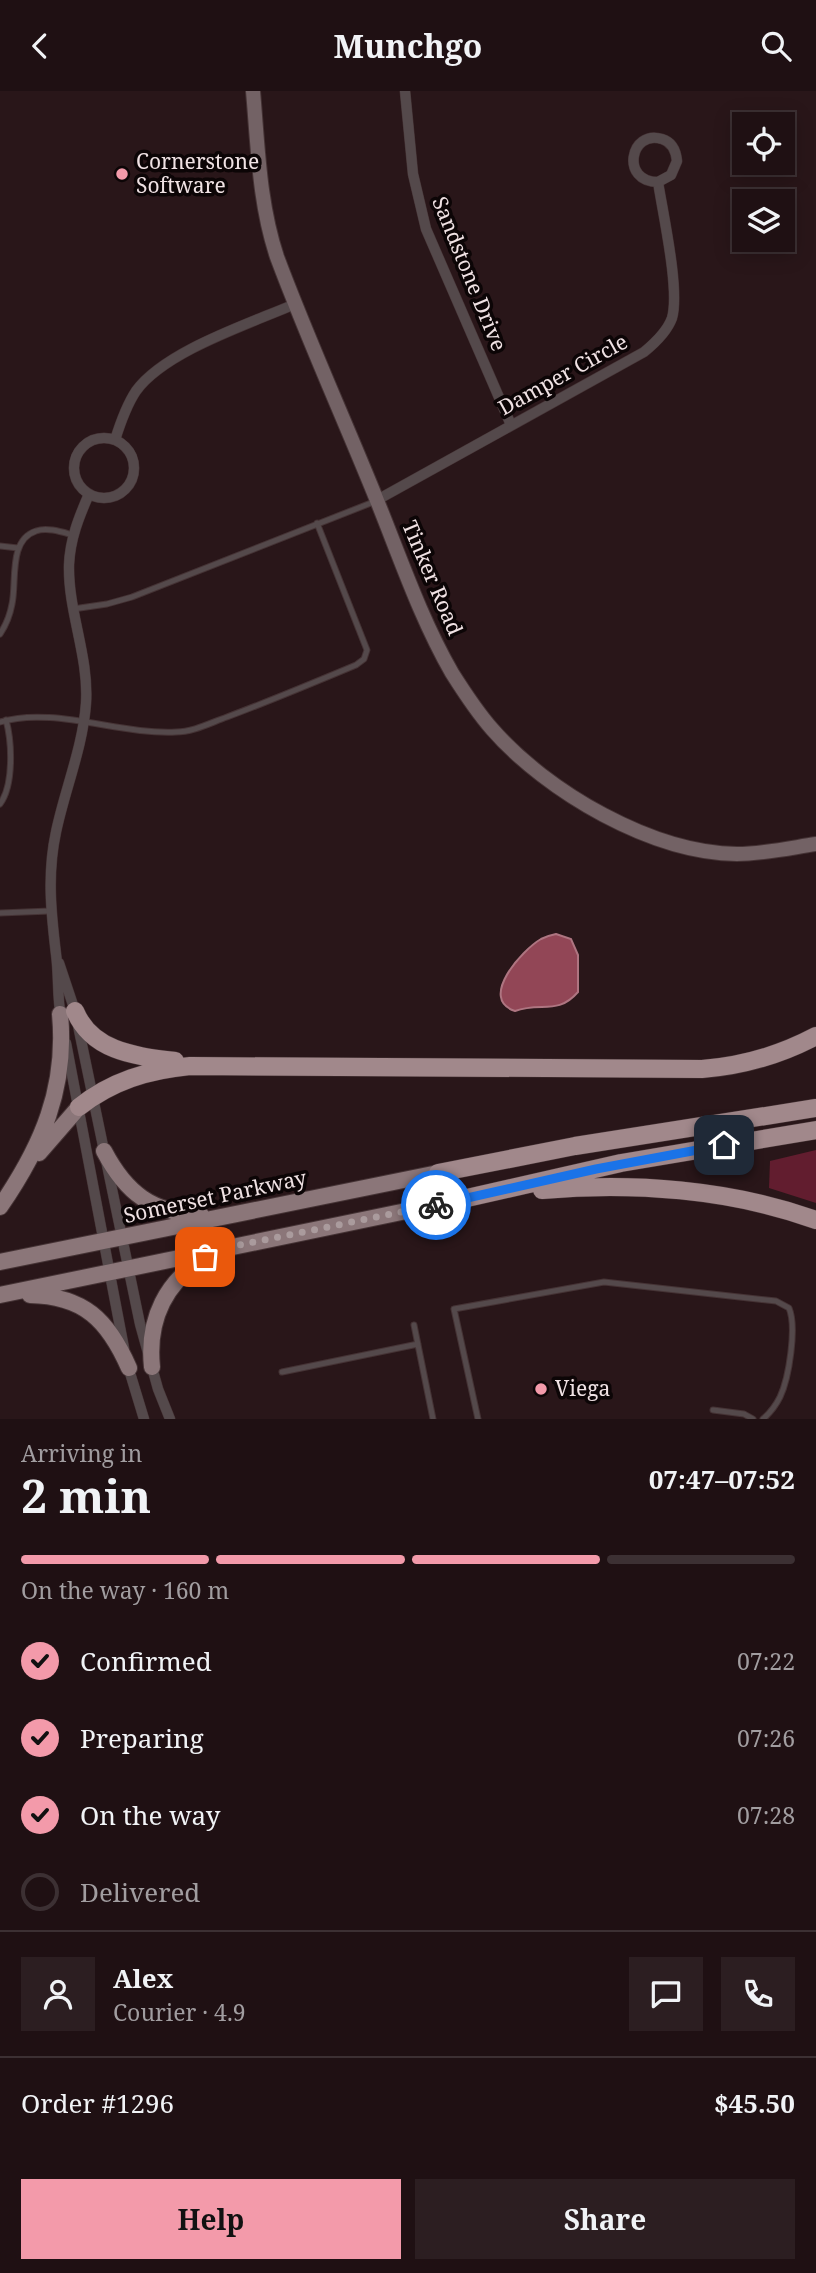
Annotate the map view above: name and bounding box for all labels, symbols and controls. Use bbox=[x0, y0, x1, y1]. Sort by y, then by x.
text: Munchgo bbox=[334, 24, 482, 67]
icon: back bbox=[21, 27, 59, 65]
icon: search bbox=[757, 27, 795, 65]
map controls bbox=[732, 112, 795, 252]
button: locate bbox=[732, 112, 795, 175]
place label: Cornerstone Software bbox=[136, 147, 259, 199]
marker: Cornerstone Software bbox=[114, 166, 130, 182]
button: layers bbox=[732, 189, 795, 252]
street label: Sandstone Drive bbox=[426, 192, 514, 355]
street label: Damper Circle bbox=[493, 327, 632, 421]
street label: Tinker Road bbox=[396, 516, 470, 639]
pin bbox=[694, 1115, 754, 1175]
icon: home bbox=[705, 1126, 743, 1164]
street label: Somerset Parkway bbox=[121, 1163, 309, 1229]
courier bbox=[401, 1170, 471, 1240]
icon: bike bbox=[417, 1186, 455, 1224]
pin bbox=[175, 1227, 235, 1287]
icon: bag bbox=[186, 1238, 224, 1276]
place label: Viega bbox=[555, 1374, 610, 1402]
marker: Viega bbox=[533, 1381, 549, 1397]
text: Arriving in bbox=[21, 1437, 142, 1469]
text: 07:47–07:52 bbox=[649, 1461, 795, 1497]
text: 2 min bbox=[21, 1464, 151, 1526]
text: On the way · 160 m bbox=[21, 1574, 229, 1606]
icon: check bbox=[21, 1642, 59, 1680]
text: Confirmed bbox=[80, 1643, 212, 1679]
text: 07:22 bbox=[737, 1645, 795, 1677]
icon: check bbox=[21, 1719, 59, 1757]
text: Preparing bbox=[80, 1720, 204, 1756]
text: 07:26 bbox=[737, 1722, 795, 1754]
icon: check bbox=[21, 1796, 59, 1834]
text: On the way bbox=[80, 1797, 220, 1833]
text: 07:28 bbox=[737, 1799, 795, 1831]
text: Delivered bbox=[80, 1874, 200, 1910]
button: person bbox=[21, 1957, 95, 2031]
button: chat bbox=[629, 1957, 703, 2031]
button: phone bbox=[721, 1957, 795, 2031]
text: Alex bbox=[113, 1960, 173, 1996]
text: Courier · 4.9 bbox=[113, 1996, 246, 2028]
text: Order #1296 bbox=[21, 2085, 174, 2121]
text: $45.50 bbox=[714, 2085, 795, 2121]
button: Help bbox=[21, 2179, 401, 2259]
button: Share bbox=[415, 2179, 795, 2259]

